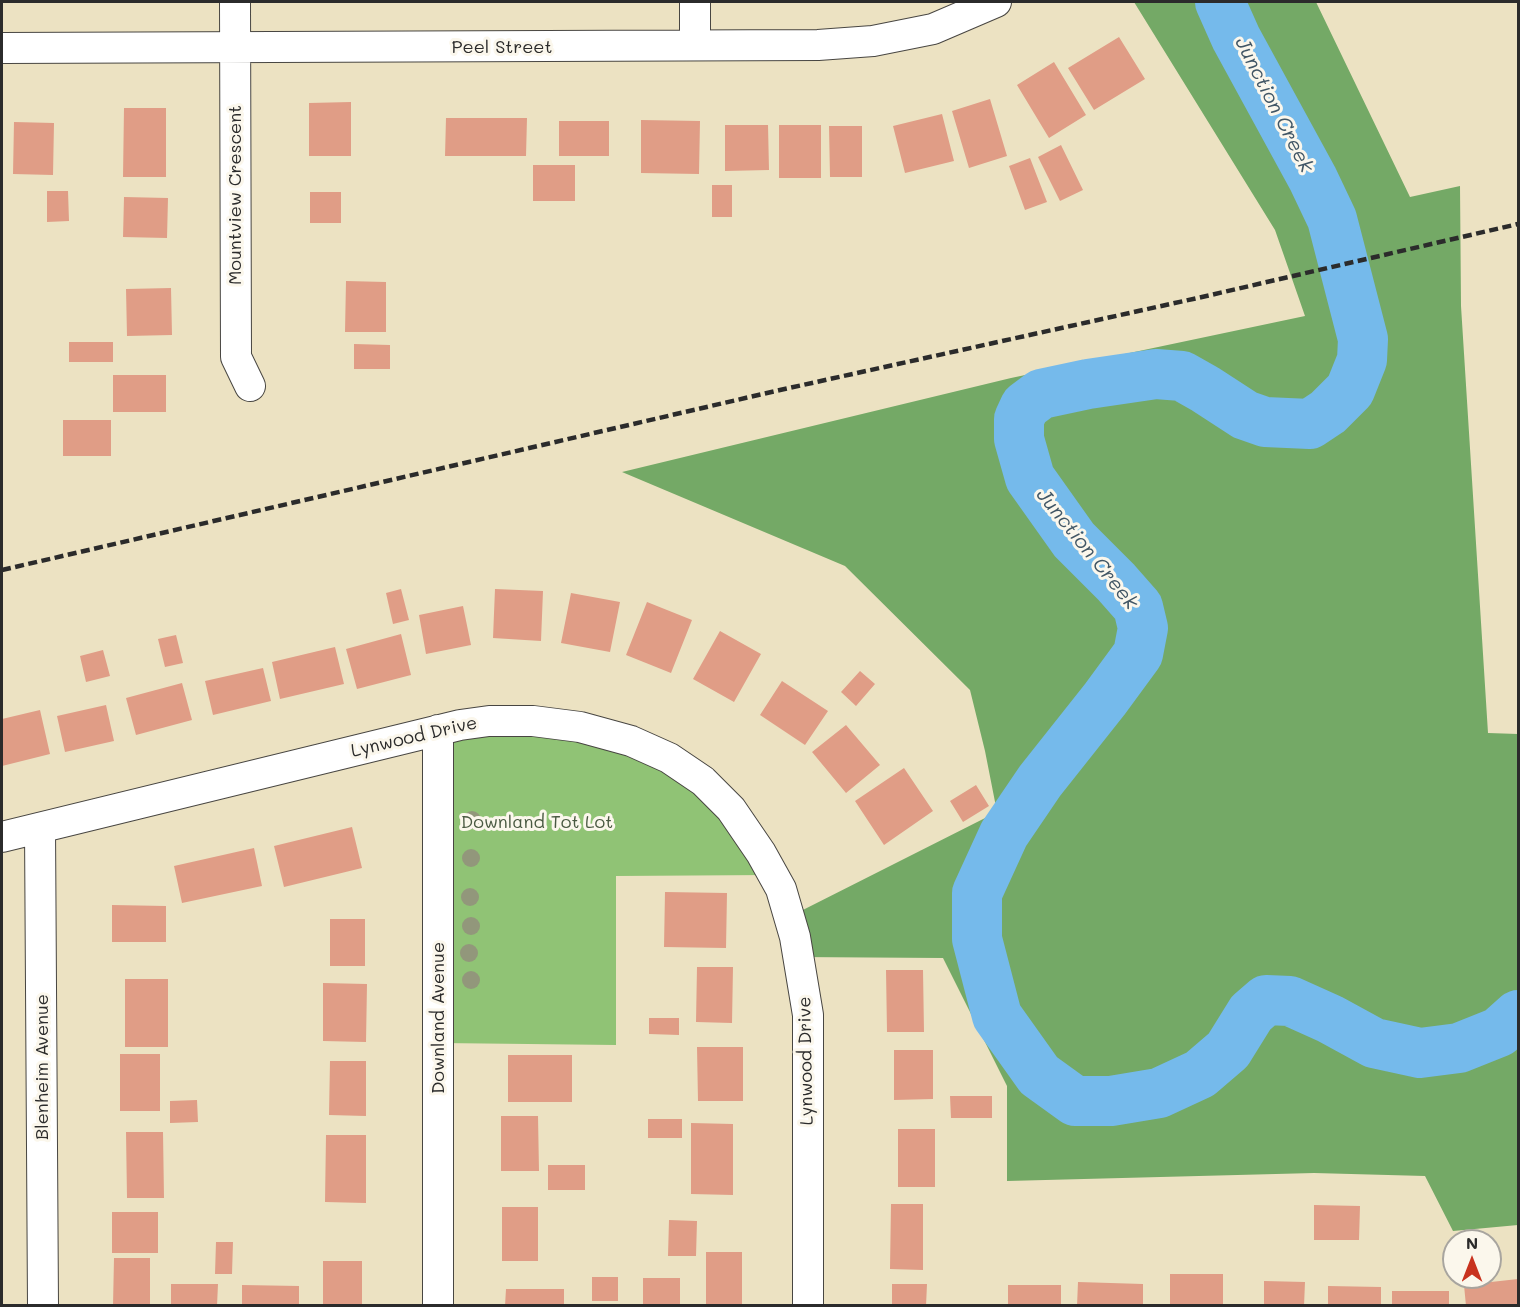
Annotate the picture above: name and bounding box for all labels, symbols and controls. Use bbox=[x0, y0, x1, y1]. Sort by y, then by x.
water label: Junction Creek bbox=[1230, 33, 1318, 177]
street label: Peel Street bbox=[452, 36, 552, 58]
street label: Mountview Crescent bbox=[224, 105, 246, 285]
water label: Junction Creek bbox=[1031, 484, 1143, 614]
street label: Lynwood Drive bbox=[349, 712, 479, 762]
park label: Downland Tot Lot bbox=[461, 811, 613, 833]
street label: Downland Avenue bbox=[427, 942, 449, 1094]
street label: Blenheim Avenue bbox=[31, 994, 53, 1140]
street label: Lynwood Drive bbox=[794, 996, 818, 1126]
north arrow bbox=[1442, 1229, 1502, 1289]
text: N bbox=[1466, 1232, 1478, 1253]

